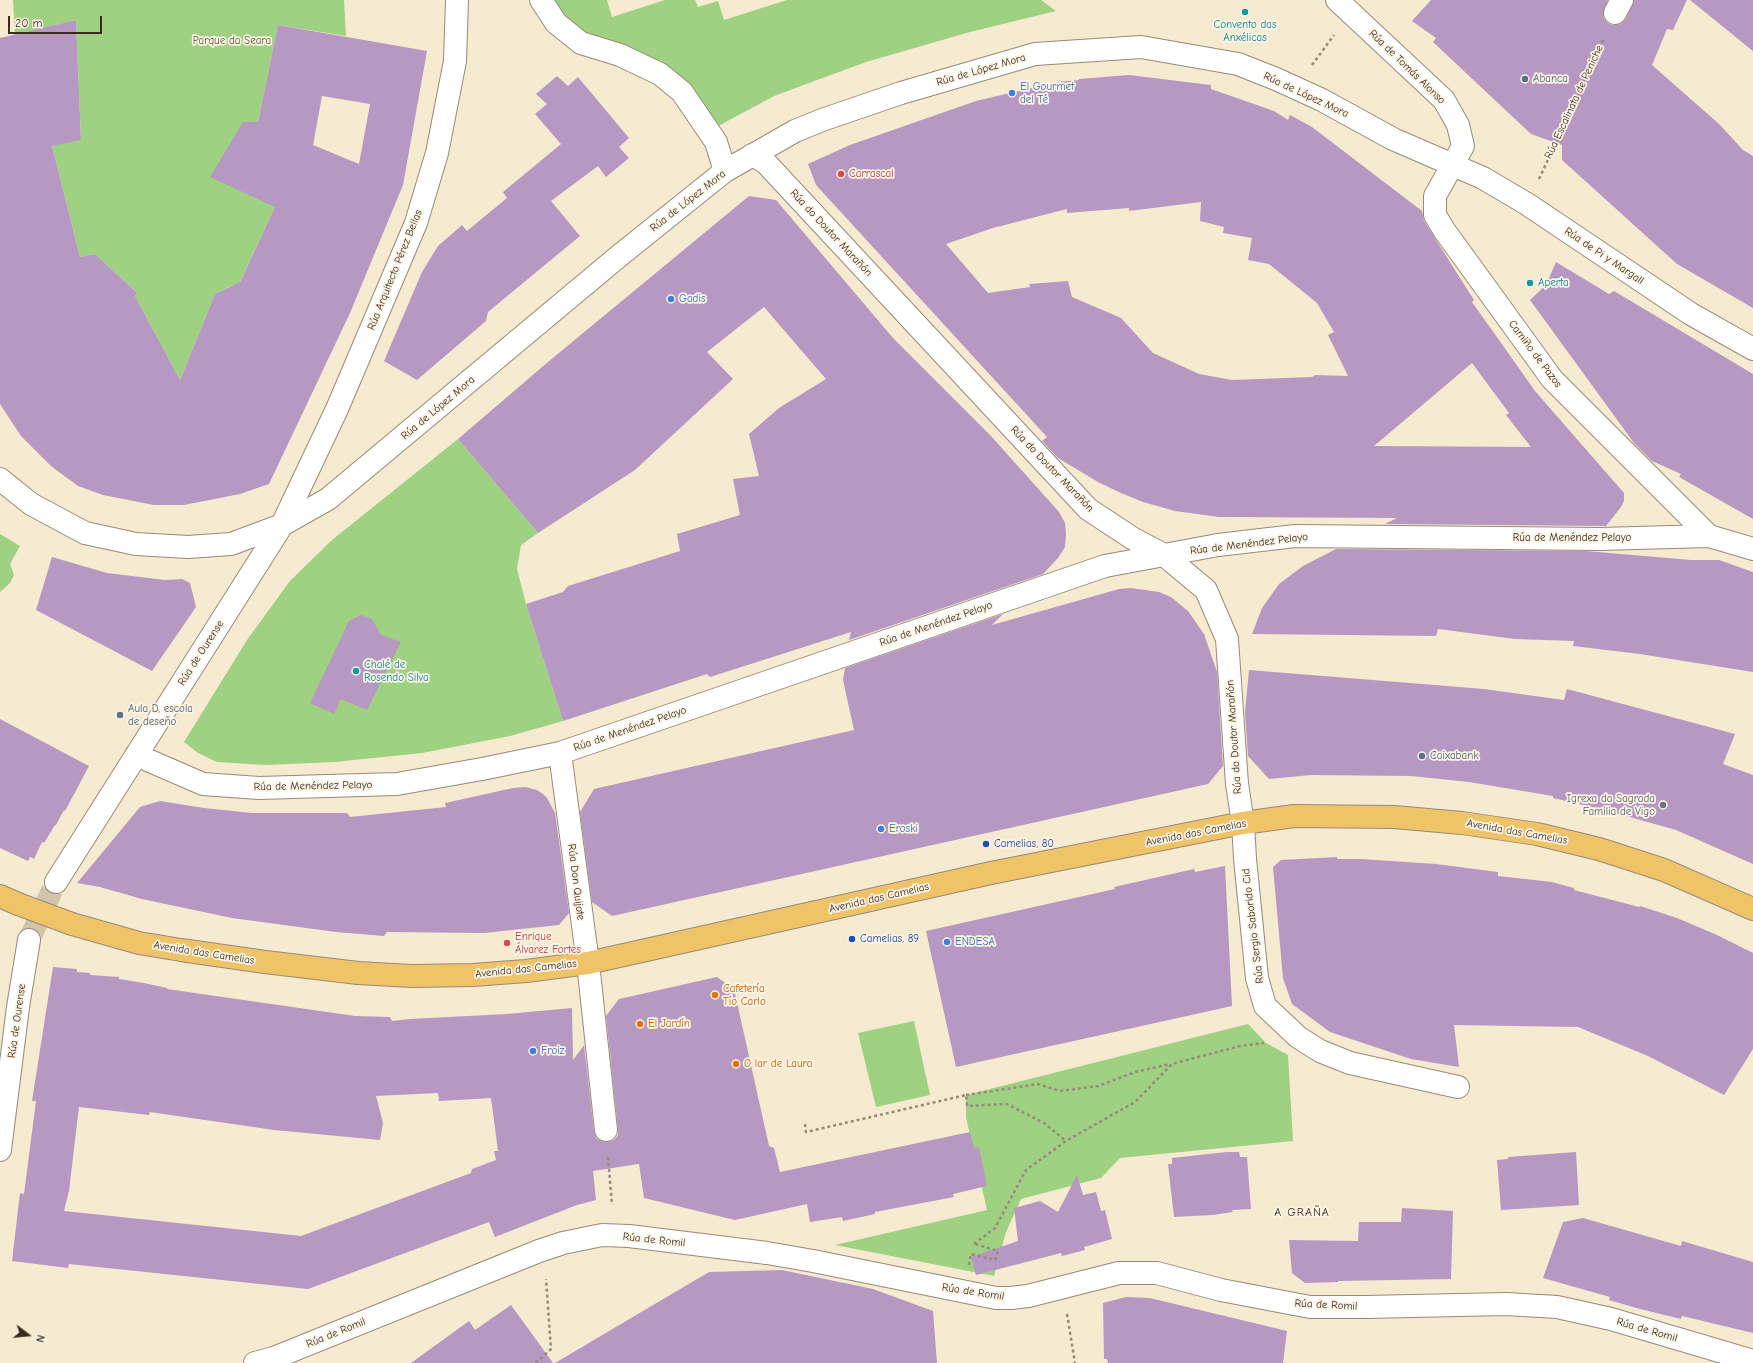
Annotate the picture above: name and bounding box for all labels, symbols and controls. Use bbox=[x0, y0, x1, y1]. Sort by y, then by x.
marker: Convento das Anxélicas bbox=[1240, 7, 1250, 17]
scale bar bbox=[10, 8, 104, 34]
text: 20 m bbox=[15, 16, 43, 30]
place label: Convento das Anxélicas bbox=[1213, 18, 1277, 44]
street label: Rúa de Tomás Alonso bbox=[1366, 27, 1448, 107]
park label: Parque da Seara bbox=[193, 34, 271, 48]
street label: Rúa Escalinata de Peniche bbox=[1542, 43, 1606, 161]
street label: Rúa de López Mora bbox=[935, 51, 1027, 89]
street label: Rúa de López Mora bbox=[1261, 70, 1351, 120]
place label: Abanca bbox=[1533, 72, 1568, 86]
marker: Abanca bbox=[1520, 74, 1530, 84]
place label: El Gourmet del Té bbox=[1020, 80, 1074, 106]
marker: El Gourmet del Té bbox=[1007, 88, 1017, 98]
street label: Rúa de López Mora bbox=[648, 167, 728, 235]
place label: Carrascal bbox=[849, 167, 894, 181]
marker: Carrascal bbox=[836, 169, 846, 179]
street label: Rúa do Doutor Marañón bbox=[787, 187, 875, 279]
street label: Rúa Arquitecto Pérez Bellas bbox=[365, 208, 425, 332]
street label: Rúa de Pi y Margall bbox=[1562, 225, 1646, 287]
place label: Aperta bbox=[1538, 276, 1569, 290]
marker: Aperta bbox=[1525, 278, 1535, 288]
place label: Gadis bbox=[679, 292, 705, 306]
marker: Gadis bbox=[666, 294, 676, 304]
street label: Camiño de Pazos bbox=[1505, 318, 1565, 390]
street label: Rúa de López Mora bbox=[398, 373, 478, 443]
street label: Rúa do Doutor Marañón bbox=[1007, 423, 1097, 515]
street label: Rúa de Menéndez Pelayo bbox=[1189, 530, 1309, 558]
street label: Rúa de Menéndez Pelayo bbox=[1513, 531, 1631, 545]
street label: Rúa de Menéndez Pelayo bbox=[878, 598, 994, 650]
street label: Rúa de Ourense bbox=[175, 618, 227, 688]
place label: Chalé de Rosendo Silva bbox=[364, 658, 429, 684]
marker: Chalé de Rosendo Silva bbox=[351, 666, 361, 676]
street label: Rúa do Doutor Marañón bbox=[1223, 679, 1245, 795]
place label: Aula D, escola de deseño bbox=[128, 702, 193, 728]
street label: Rúa de Menéndez Pelayo bbox=[572, 703, 688, 755]
marker: Aula D, escola de deseño bbox=[115, 710, 125, 720]
place label: Caixabank bbox=[1430, 749, 1479, 763]
marker: Caixabank bbox=[1417, 751, 1427, 761]
street label: Rúa de Menéndez Pelayo bbox=[254, 778, 372, 794]
place label: Igrexa da Sagrada Familia de Vigo bbox=[1567, 792, 1655, 818]
marker: Igrexa da Sagrada Familia de Vigo bbox=[1658, 800, 1668, 810]
street label: Avenida das Camelias bbox=[1145, 817, 1247, 849]
street label: Avenida das Camelias bbox=[1466, 817, 1568, 847]
place label: Eroski bbox=[889, 822, 918, 836]
marker: Eroski bbox=[876, 824, 886, 834]
place label: Camelias, 80 bbox=[994, 837, 1054, 851]
marker: Camelias, 80 bbox=[981, 839, 991, 849]
street label: Rúa Don Quijote bbox=[565, 843, 587, 921]
street label: Rúa Sergio Saborido Cid bbox=[1239, 868, 1267, 984]
street label: Avenida das Camelias bbox=[828, 880, 930, 916]
place label: Enrique Álvarez Fortes bbox=[515, 930, 581, 956]
place label: Camelias, 89 bbox=[860, 932, 919, 946]
marker: Camelias, 89 bbox=[847, 934, 857, 944]
place label: ENDESA bbox=[955, 935, 995, 949]
marker: ENDESA bbox=[942, 937, 952, 947]
marker: Enrique Álvarez Fortes bbox=[502, 938, 512, 948]
street label: Avenida das Camelias bbox=[153, 939, 255, 967]
street label: Avenida das Camelias bbox=[475, 957, 577, 981]
place label: Cafetería Tío Carlo bbox=[723, 982, 766, 1008]
street label: Rúa de Ourense bbox=[5, 983, 29, 1059]
marker: Cafetería Tío Carlo bbox=[710, 990, 720, 1000]
place label: El Jardín bbox=[648, 1017, 690, 1031]
marker: El Jardín bbox=[635, 1019, 645, 1029]
place label: Froiz bbox=[541, 1044, 565, 1058]
marker: Froiz bbox=[528, 1046, 538, 1056]
place label: O lar de Laura bbox=[744, 1057, 812, 1071]
marker: O lar de Laura bbox=[731, 1059, 741, 1069]
district label: A GRAÑA bbox=[1274, 1206, 1330, 1220]
street label: Rúa de Romil bbox=[622, 1230, 686, 1250]
street label: Rúa de Romil bbox=[941, 1281, 1005, 1303]
street label: Rúa de Romil bbox=[1294, 1297, 1358, 1313]
north arrow bbox=[8, 1315, 48, 1355]
street label: Rúa de Romil bbox=[304, 1315, 368, 1351]
street label: Rúa de Romil bbox=[1615, 1315, 1679, 1345]
text: N bbox=[33, 1333, 47, 1344]

